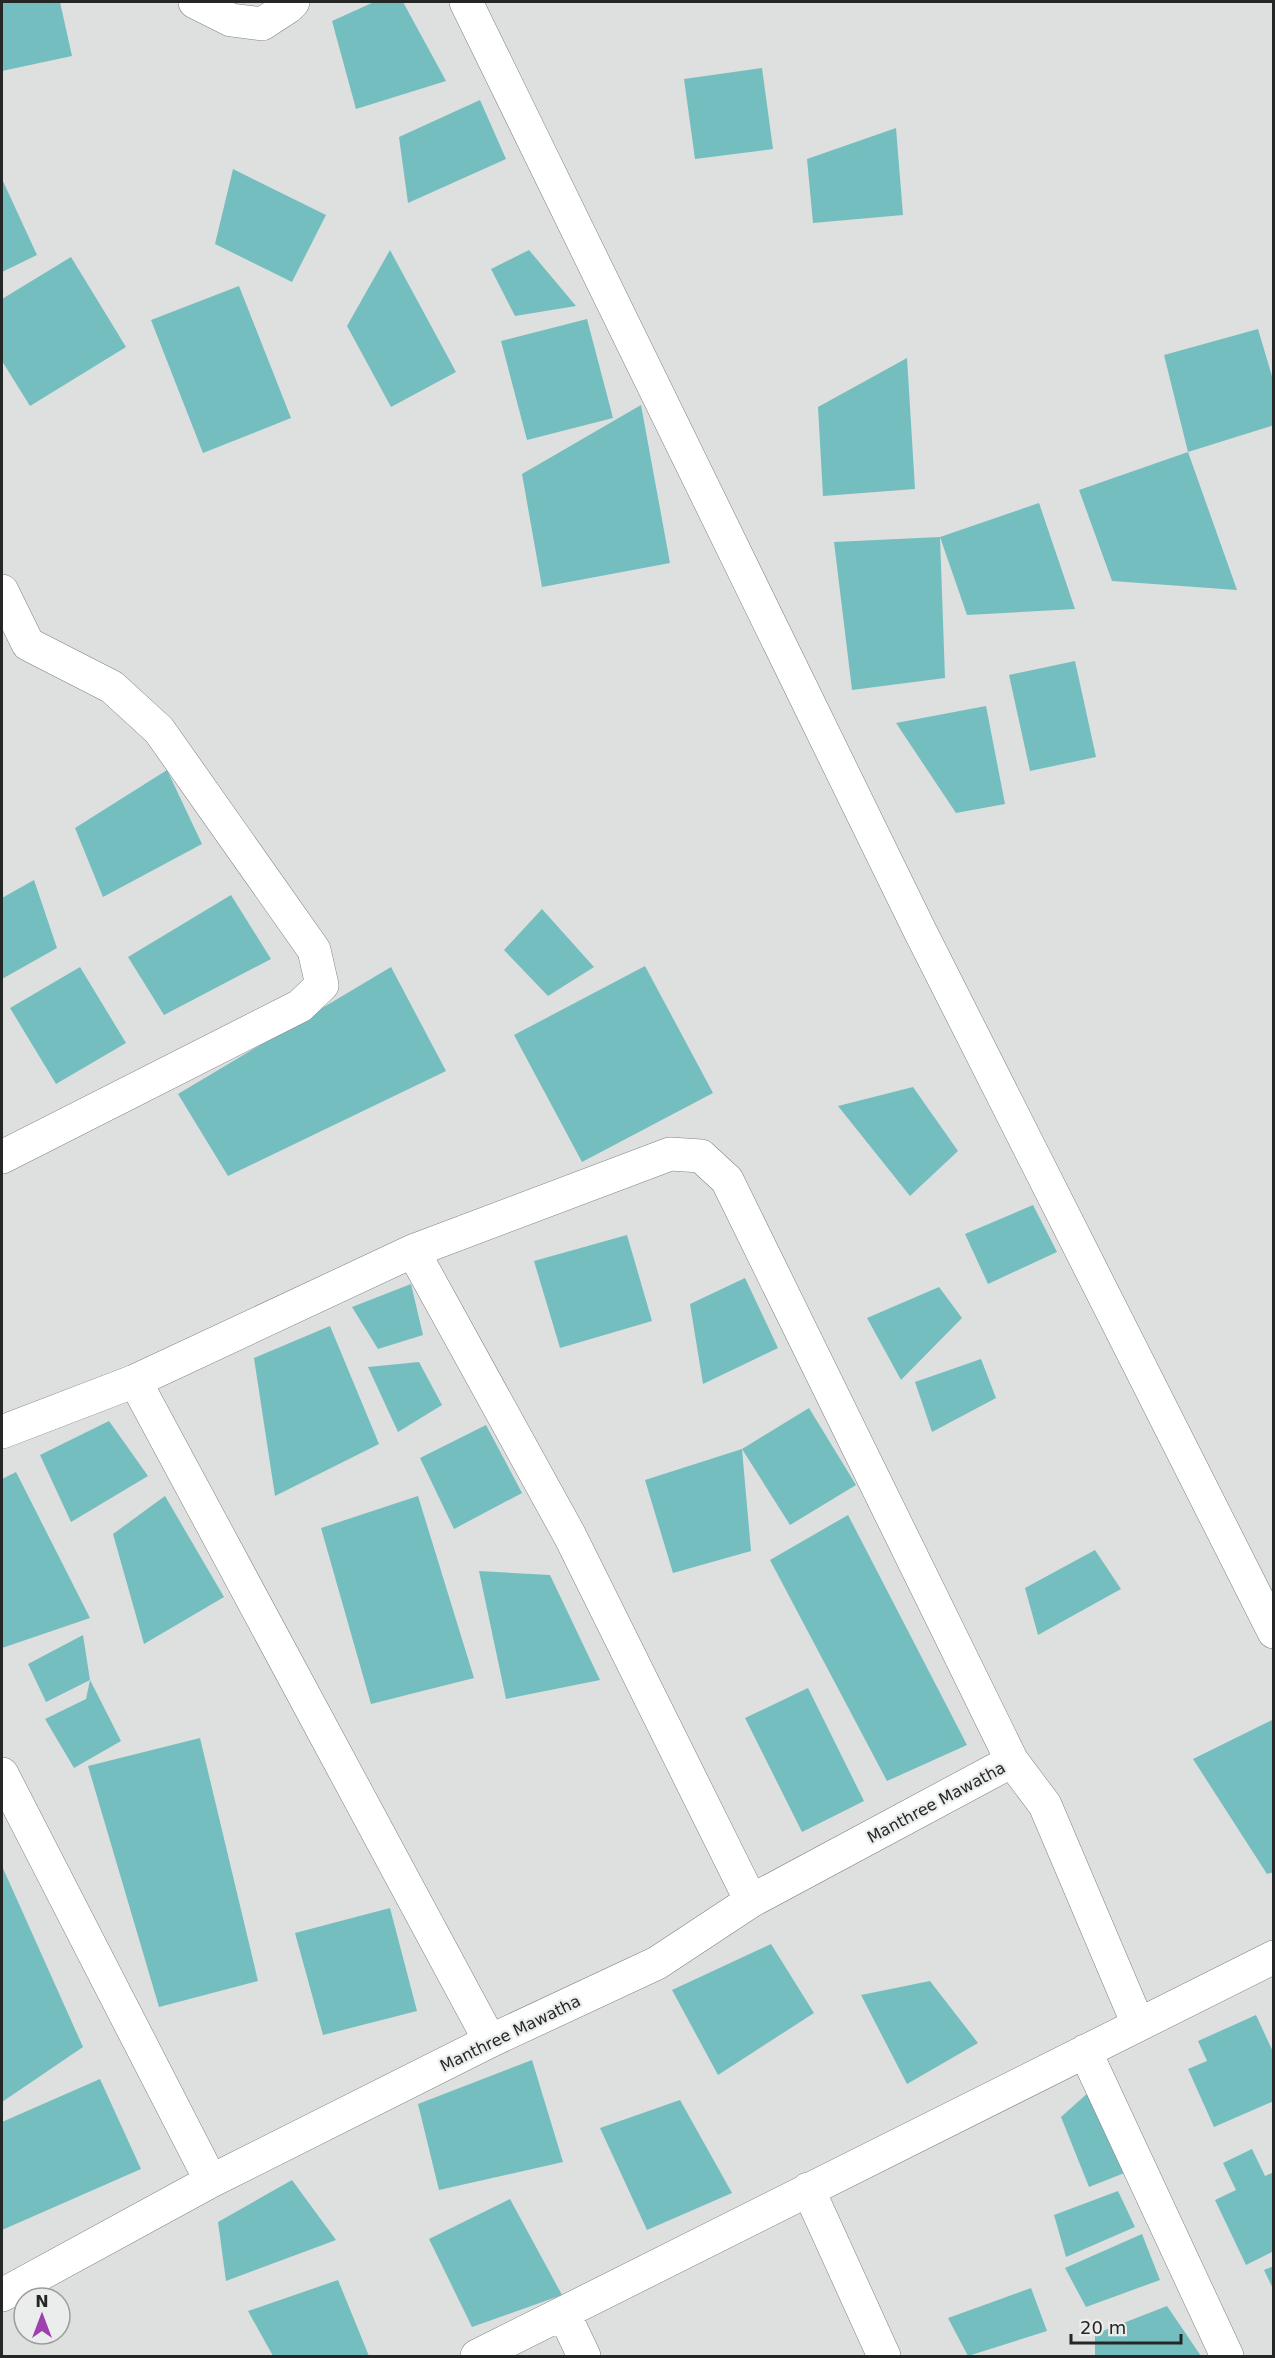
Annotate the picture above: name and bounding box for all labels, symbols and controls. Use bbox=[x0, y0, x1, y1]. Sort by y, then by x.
street label: Manthree Mawatha bbox=[864, 1758, 1009, 1847]
street label: Manthree Mawatha bbox=[437, 1991, 584, 2076]
north arrow bbox=[12, 2286, 72, 2346]
text: N bbox=[35, 2292, 49, 2311]
scale bar bbox=[1071, 2307, 1180, 2345]
text: 20 m bbox=[1080, 2317, 1126, 2338]

